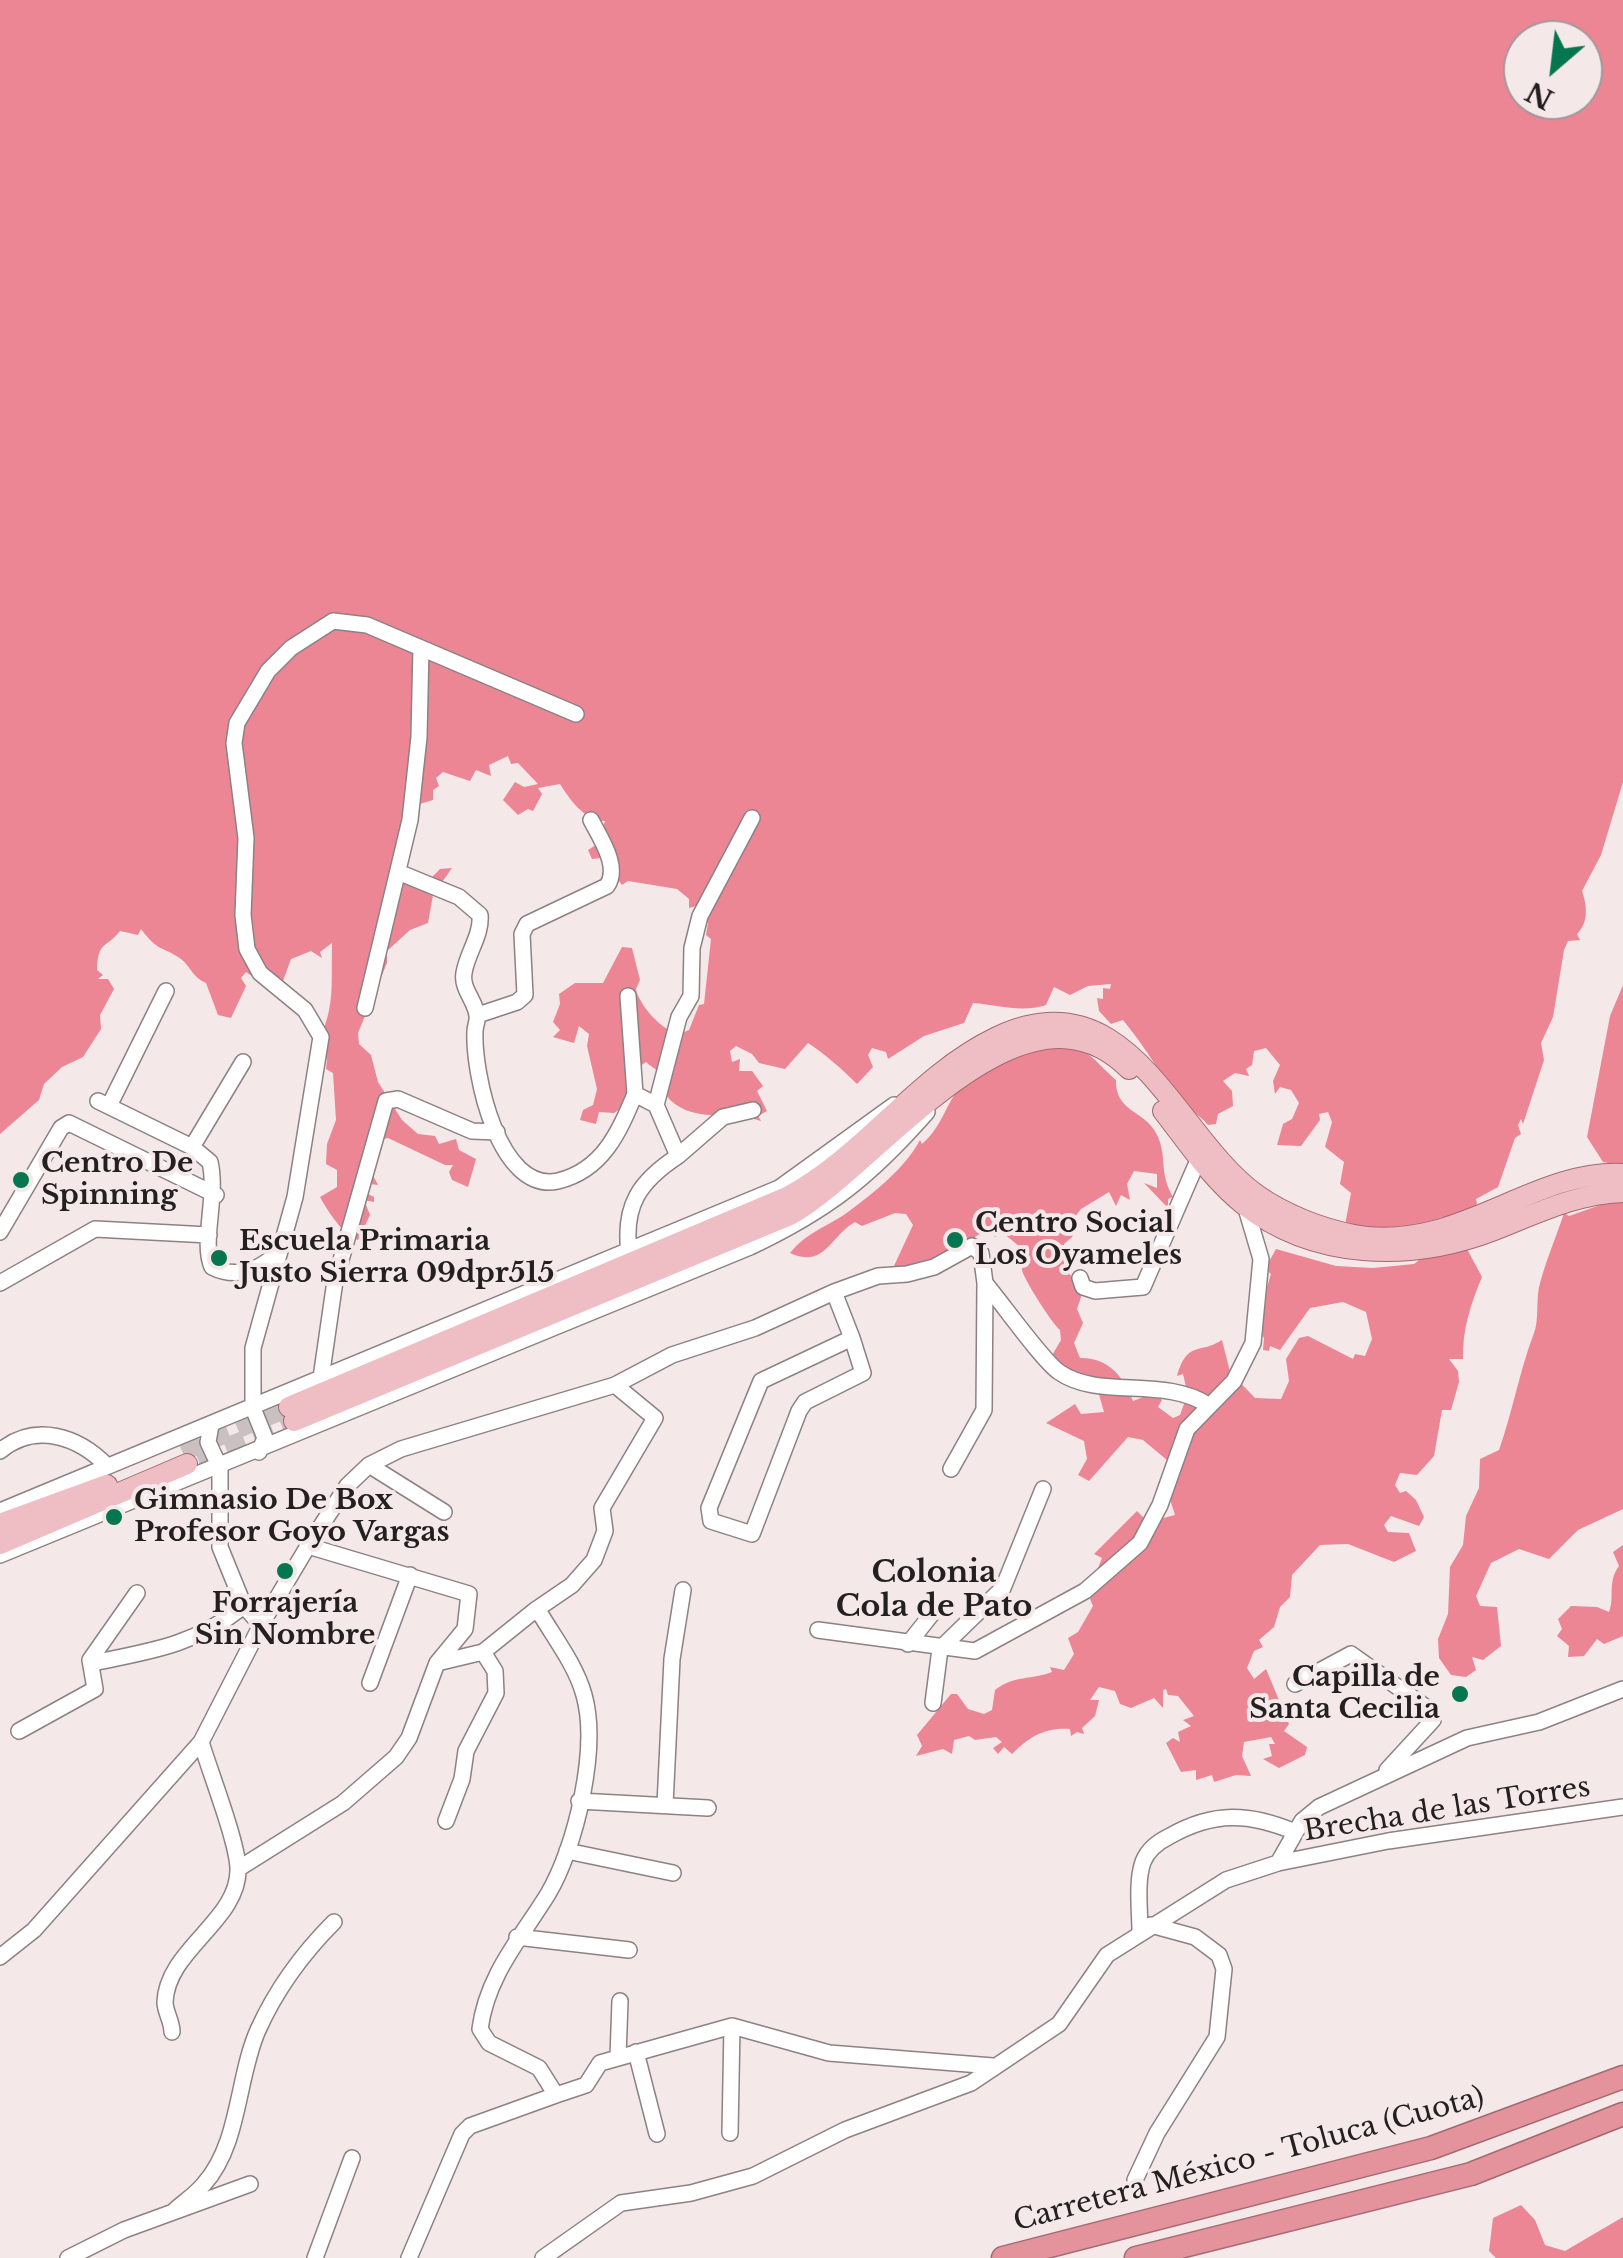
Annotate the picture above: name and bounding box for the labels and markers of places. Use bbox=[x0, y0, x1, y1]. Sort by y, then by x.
place label: Centro De Spinning bbox=[41, 1147, 193, 1213]
marker: Centro De Spinning bbox=[10, 1169, 32, 1191]
place label: Centro Social Los Oyameles bbox=[975, 1207, 1182, 1273]
place label: Escuela Primaria Justo Sierra 09dpr515 bbox=[239, 1225, 554, 1291]
marker: Centro Social Los Oyameles bbox=[944, 1229, 966, 1251]
marker: Escuela Primaria Justo Sierra 09dpr515 bbox=[208, 1247, 230, 1269]
place label: Gimnasio De Box Profesor Goyo Vargas bbox=[134, 1484, 450, 1550]
marker: Gimnasio De Box Profesor Goyo Vargas bbox=[103, 1506, 125, 1528]
marker: Forrajería Sin Nombre bbox=[274, 1560, 296, 1582]
place label: Forrajería Sin Nombre bbox=[195, 1587, 375, 1653]
place label: Capilla de Santa Cecilia bbox=[1249, 1661, 1440, 1727]
marker: Capilla de Santa Cecilia bbox=[1449, 1683, 1471, 1705]

